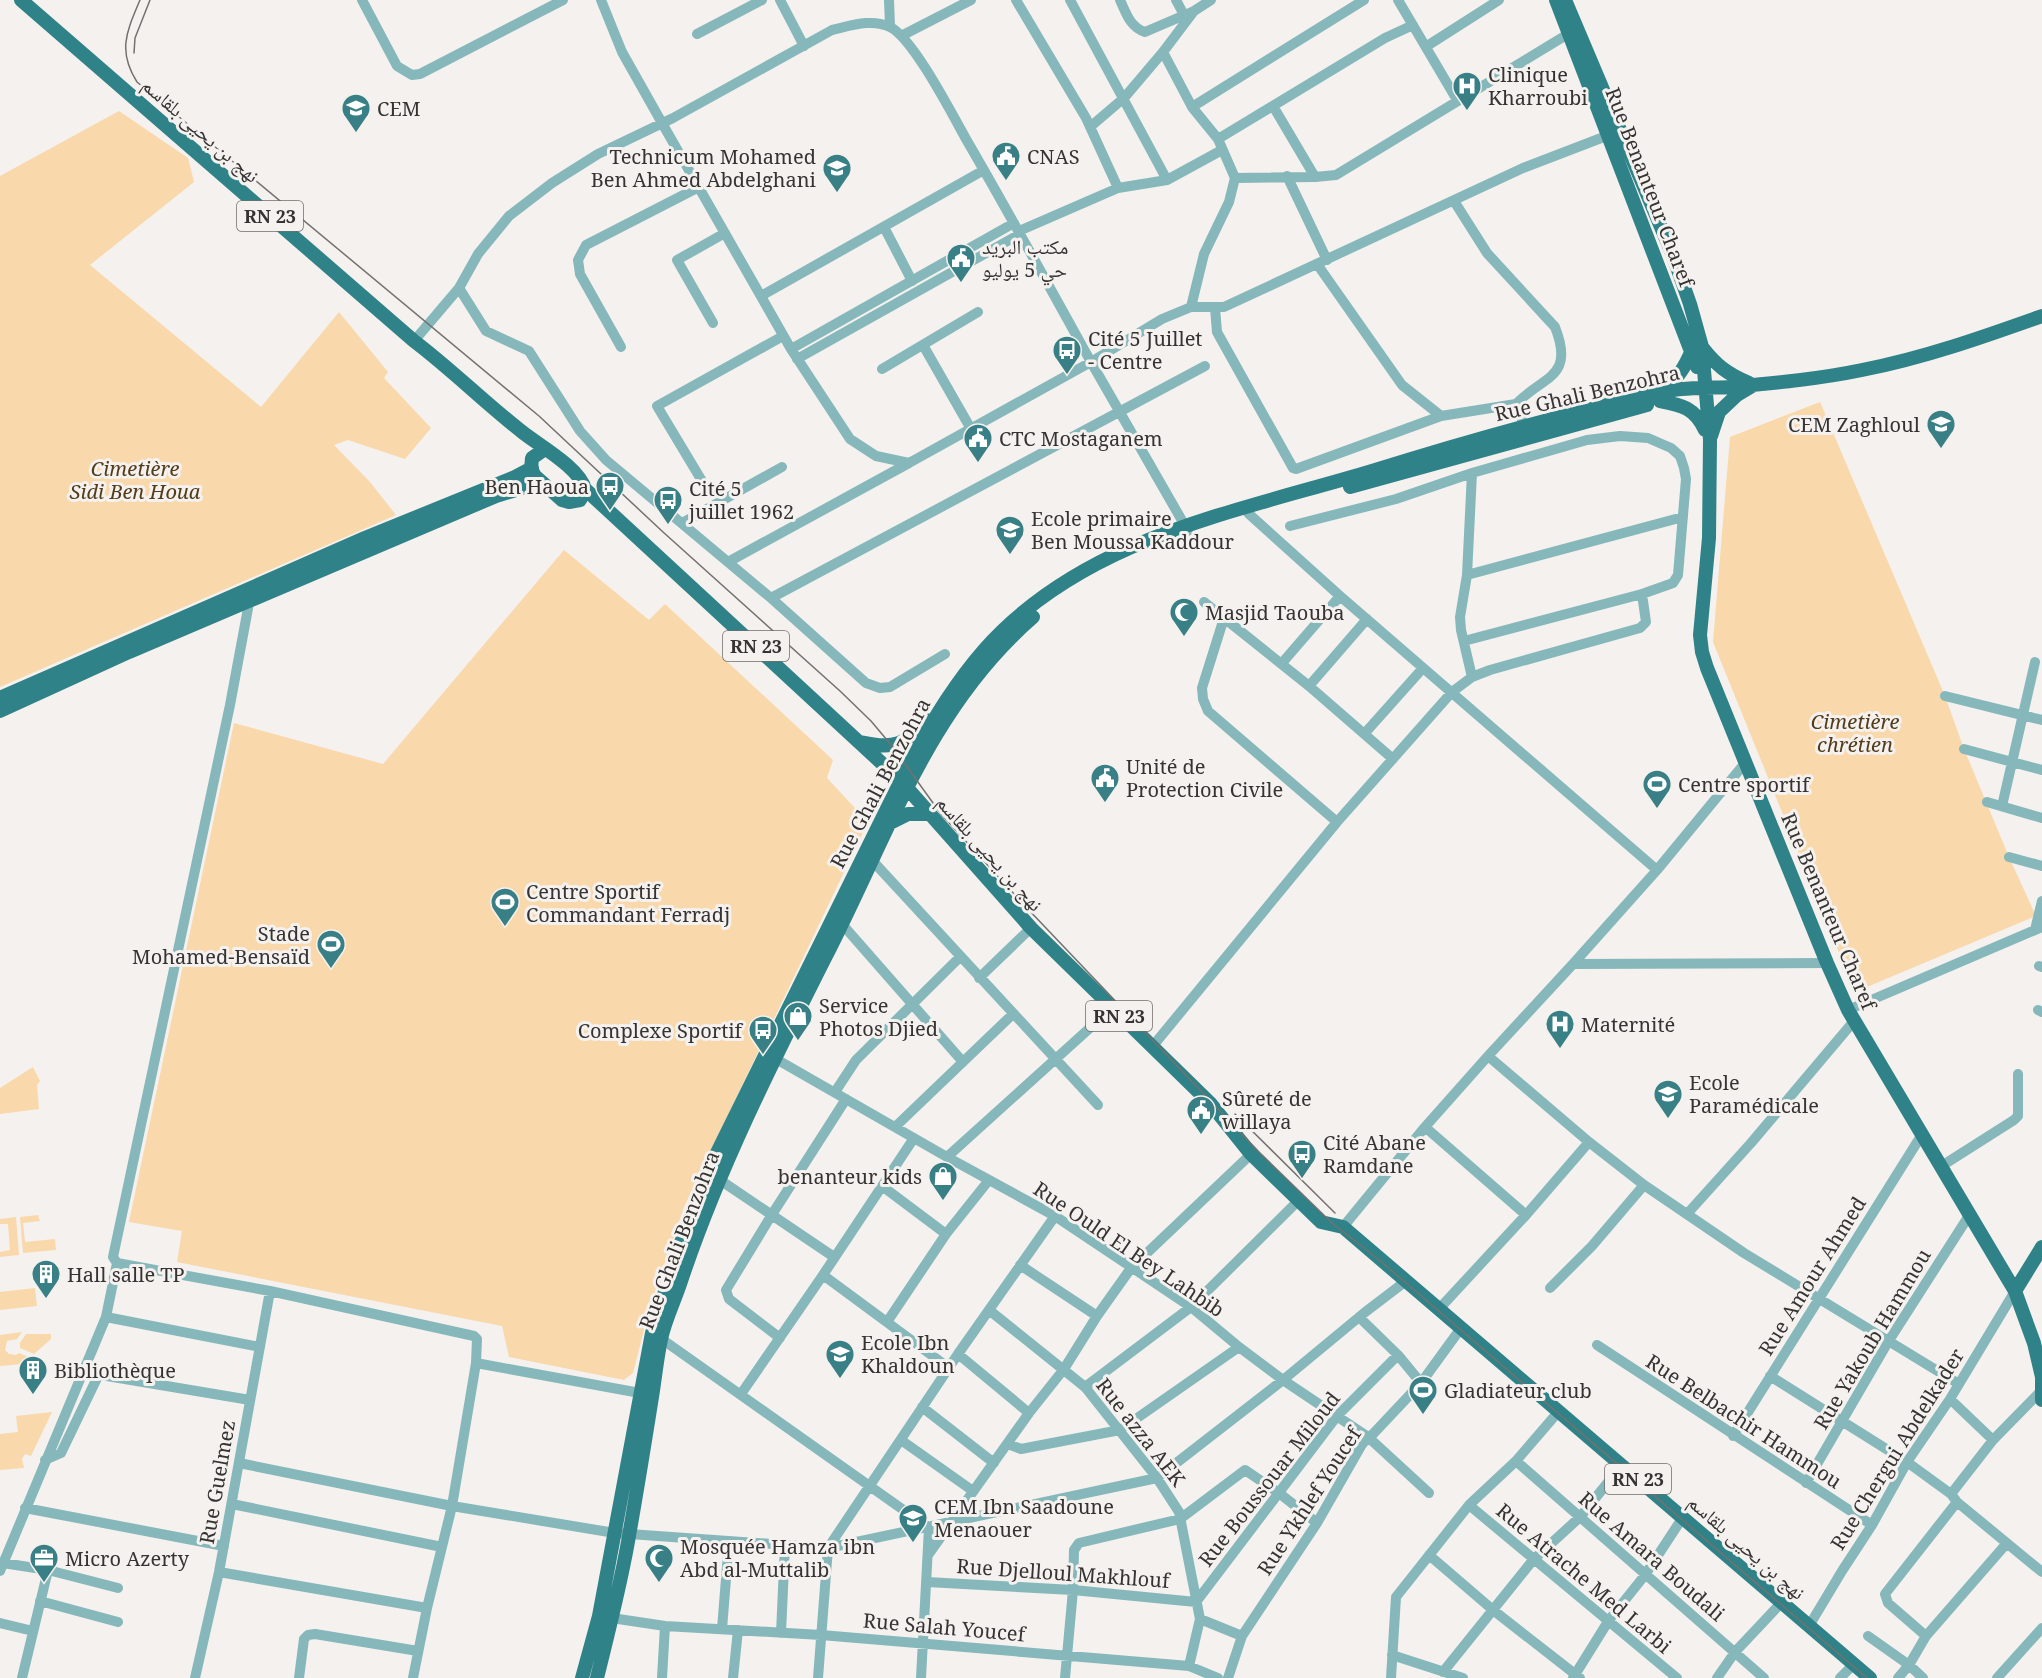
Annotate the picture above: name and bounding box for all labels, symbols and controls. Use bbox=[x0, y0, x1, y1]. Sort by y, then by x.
place label: Clinique Kharroubi bbox=[1488, 61, 1588, 111]
hospital icon: Clinique Kharroubi bbox=[1451, 70, 1483, 112]
street label: نهج بن يحيى بلقاسم bbox=[136, 71, 265, 189]
street label: Rue Benanteur Charef bbox=[1600, 83, 1701, 292]
school or university icon: CEM bbox=[340, 92, 372, 134]
place label: CEM bbox=[377, 95, 421, 122]
public building icon: CNAS bbox=[990, 140, 1022, 182]
place label: Technicum Mohamed Ben Ahmed Abdelghani bbox=[591, 143, 817, 193]
place label: CNAS bbox=[1027, 143, 1080, 170]
school or university icon: Technicum Mohamed Ben Ahmed Abdelghani bbox=[821, 152, 853, 194]
road number: RN 23 bbox=[237, 201, 303, 231]
place label: مكتب البريد حي 5 يوليو bbox=[982, 233, 1068, 286]
public building icon: مكتب البريد حي 5 يوليو bbox=[945, 242, 977, 284]
place label: Cité 5 Juillet - Centre bbox=[1088, 325, 1202, 375]
bus stop icon: Cité 5 Juillet - Centre bbox=[1051, 334, 1083, 376]
street label: Rue Ghali Benzohra bbox=[1492, 359, 1682, 427]
school or university icon: CEM Zaghloul bbox=[1925, 408, 1957, 450]
place label: CEM Zaghloul bbox=[1788, 411, 1920, 438]
public building icon: CTC Mostaganem bbox=[962, 422, 994, 464]
place label: CTC Mostaganem bbox=[999, 425, 1163, 452]
park label: Cimetière Sidi Ben Houa bbox=[70, 455, 201, 505]
bus stop icon: Ben Haoua bbox=[594, 470, 626, 512]
place label: Ben Haoua bbox=[485, 473, 589, 500]
place label: Cité 5 juillet 1962 bbox=[688, 475, 794, 525]
bus stop icon: Cité 5 juillet 1962 bbox=[652, 484, 684, 526]
place label: Ecole primaire Ben Moussa Kaddour bbox=[1031, 505, 1234, 555]
school or university icon: Ecole primaire Ben Moussa Kaddour bbox=[994, 514, 1026, 556]
mosque icon: Masjid Taouba bbox=[1168, 596, 1200, 638]
place label: Masjid Taouba bbox=[1205, 599, 1345, 626]
road number: RN 23 bbox=[723, 631, 789, 661]
street label: Rue Ghali Benzohra bbox=[824, 693, 936, 873]
park label: Cimetière chrétien bbox=[1811, 708, 1899, 758]
place label: Unité de Protection Civile bbox=[1126, 753, 1283, 803]
public building icon: Unité de Protection Civile bbox=[1089, 762, 1121, 804]
sports icon: Centre sportif bbox=[1641, 768, 1673, 810]
place label: Centre sportif bbox=[1678, 771, 1811, 798]
street label: نهج بن يحيى بلقاسم bbox=[930, 789, 1049, 917]
street label: Rue Benanteur Charef bbox=[1775, 808, 1883, 1015]
place label: Centre Sportif Commandant Ferradj bbox=[526, 878, 730, 928]
sports icon: Centre Sportif Commandant Ferradj bbox=[489, 886, 521, 928]
place label: Stade Mohamed-Bensaïd bbox=[132, 920, 310, 970]
sports icon: Stade Mohamed-Bensaïd bbox=[315, 928, 347, 970]
place label: Service Photos Djied bbox=[819, 992, 938, 1042]
shop icon: Service Photos Djied bbox=[782, 1000, 814, 1042]
road number: RN 23 bbox=[1086, 1001, 1152, 1031]
hospital icon: Maternité bbox=[1544, 1008, 1576, 1050]
place label: Maternité bbox=[1581, 1011, 1675, 1038]
bus stop icon: Complexe Sportif bbox=[747, 1014, 779, 1056]
place label: Complexe Sportif bbox=[578, 1017, 744, 1044]
place label: Ecole Paramédicale bbox=[1689, 1069, 1819, 1119]
school or university icon: Ecole Paramédicale bbox=[1652, 1078, 1684, 1120]
place label: Sûreté de willaya bbox=[1222, 1085, 1312, 1135]
public building icon: Sûreté de willaya bbox=[1185, 1094, 1217, 1136]
place label: Cité Abane Ramdane bbox=[1323, 1129, 1426, 1179]
bus stop icon: Cité Abane Ramdane bbox=[1286, 1138, 1318, 1180]
street label: Rue Ghali Benzohra bbox=[632, 1147, 726, 1333]
shop icon: benanteur kids bbox=[927, 1160, 959, 1202]
place label: benanteur kids bbox=[778, 1163, 922, 1190]
street label: Rue Ould El Bey Lahbib bbox=[1028, 1175, 1230, 1323]
street label: Rue Amour Ahmed bbox=[1752, 1192, 1872, 1360]
street label: Rue Yakoub Hammou bbox=[1807, 1243, 1937, 1434]
building icon: Hall salle TP bbox=[30, 1258, 62, 1300]
place label: Hall salle TP bbox=[67, 1261, 185, 1288]
place label: Ecole Ibn Khaldoun bbox=[861, 1329, 955, 1379]
school or university icon: Ecole Ibn Khaldoun bbox=[824, 1338, 856, 1380]
street label: Rue Chergui Abdelkader bbox=[1824, 1343, 1970, 1555]
street label: Rue Belbachir Hammou bbox=[1641, 1348, 1847, 1495]
building icon: Bibliothèque bbox=[17, 1354, 49, 1396]
place label: Bibliothèque bbox=[54, 1357, 176, 1384]
street label: Rue azza AEK bbox=[1090, 1372, 1192, 1492]
sports icon: Gladiateur club bbox=[1407, 1374, 1439, 1416]
place label: Gladiateur club bbox=[1444, 1377, 1592, 1404]
street label: Rue Boussouar Miloud bbox=[1192, 1386, 1346, 1572]
street label: Rue Guelmez bbox=[193, 1418, 241, 1546]
street label: Rue Ykhlef Youcef bbox=[1251, 1420, 1368, 1580]
road number: RN 23 bbox=[1605, 1464, 1671, 1494]
street label: Rue Amara Boudali bbox=[1573, 1485, 1731, 1627]
street label: نهج بن يحيى بلقاسم bbox=[1682, 1488, 1811, 1606]
place label: CEM Ibn Saadoune Menaouer bbox=[934, 1493, 1114, 1543]
street label: Rue Atrache Med Larbi bbox=[1491, 1497, 1678, 1660]
school or university icon: CEM Ibn Saadoune Menaouer bbox=[897, 1502, 929, 1544]
place label: Mosquée Hamza ibn Abd al-Muttalib bbox=[680, 1533, 875, 1583]
office icon: Micro Azerty bbox=[28, 1542, 60, 1584]
mosque icon: Mosquée Hamza ibn Abd al-Muttalib bbox=[643, 1542, 675, 1584]
place label: Micro Azerty bbox=[65, 1545, 190, 1572]
street label: Rue Djelloul Makhlouf bbox=[956, 1552, 1172, 1594]
street label: Rue Salah Youcef bbox=[862, 1606, 1028, 1648]

